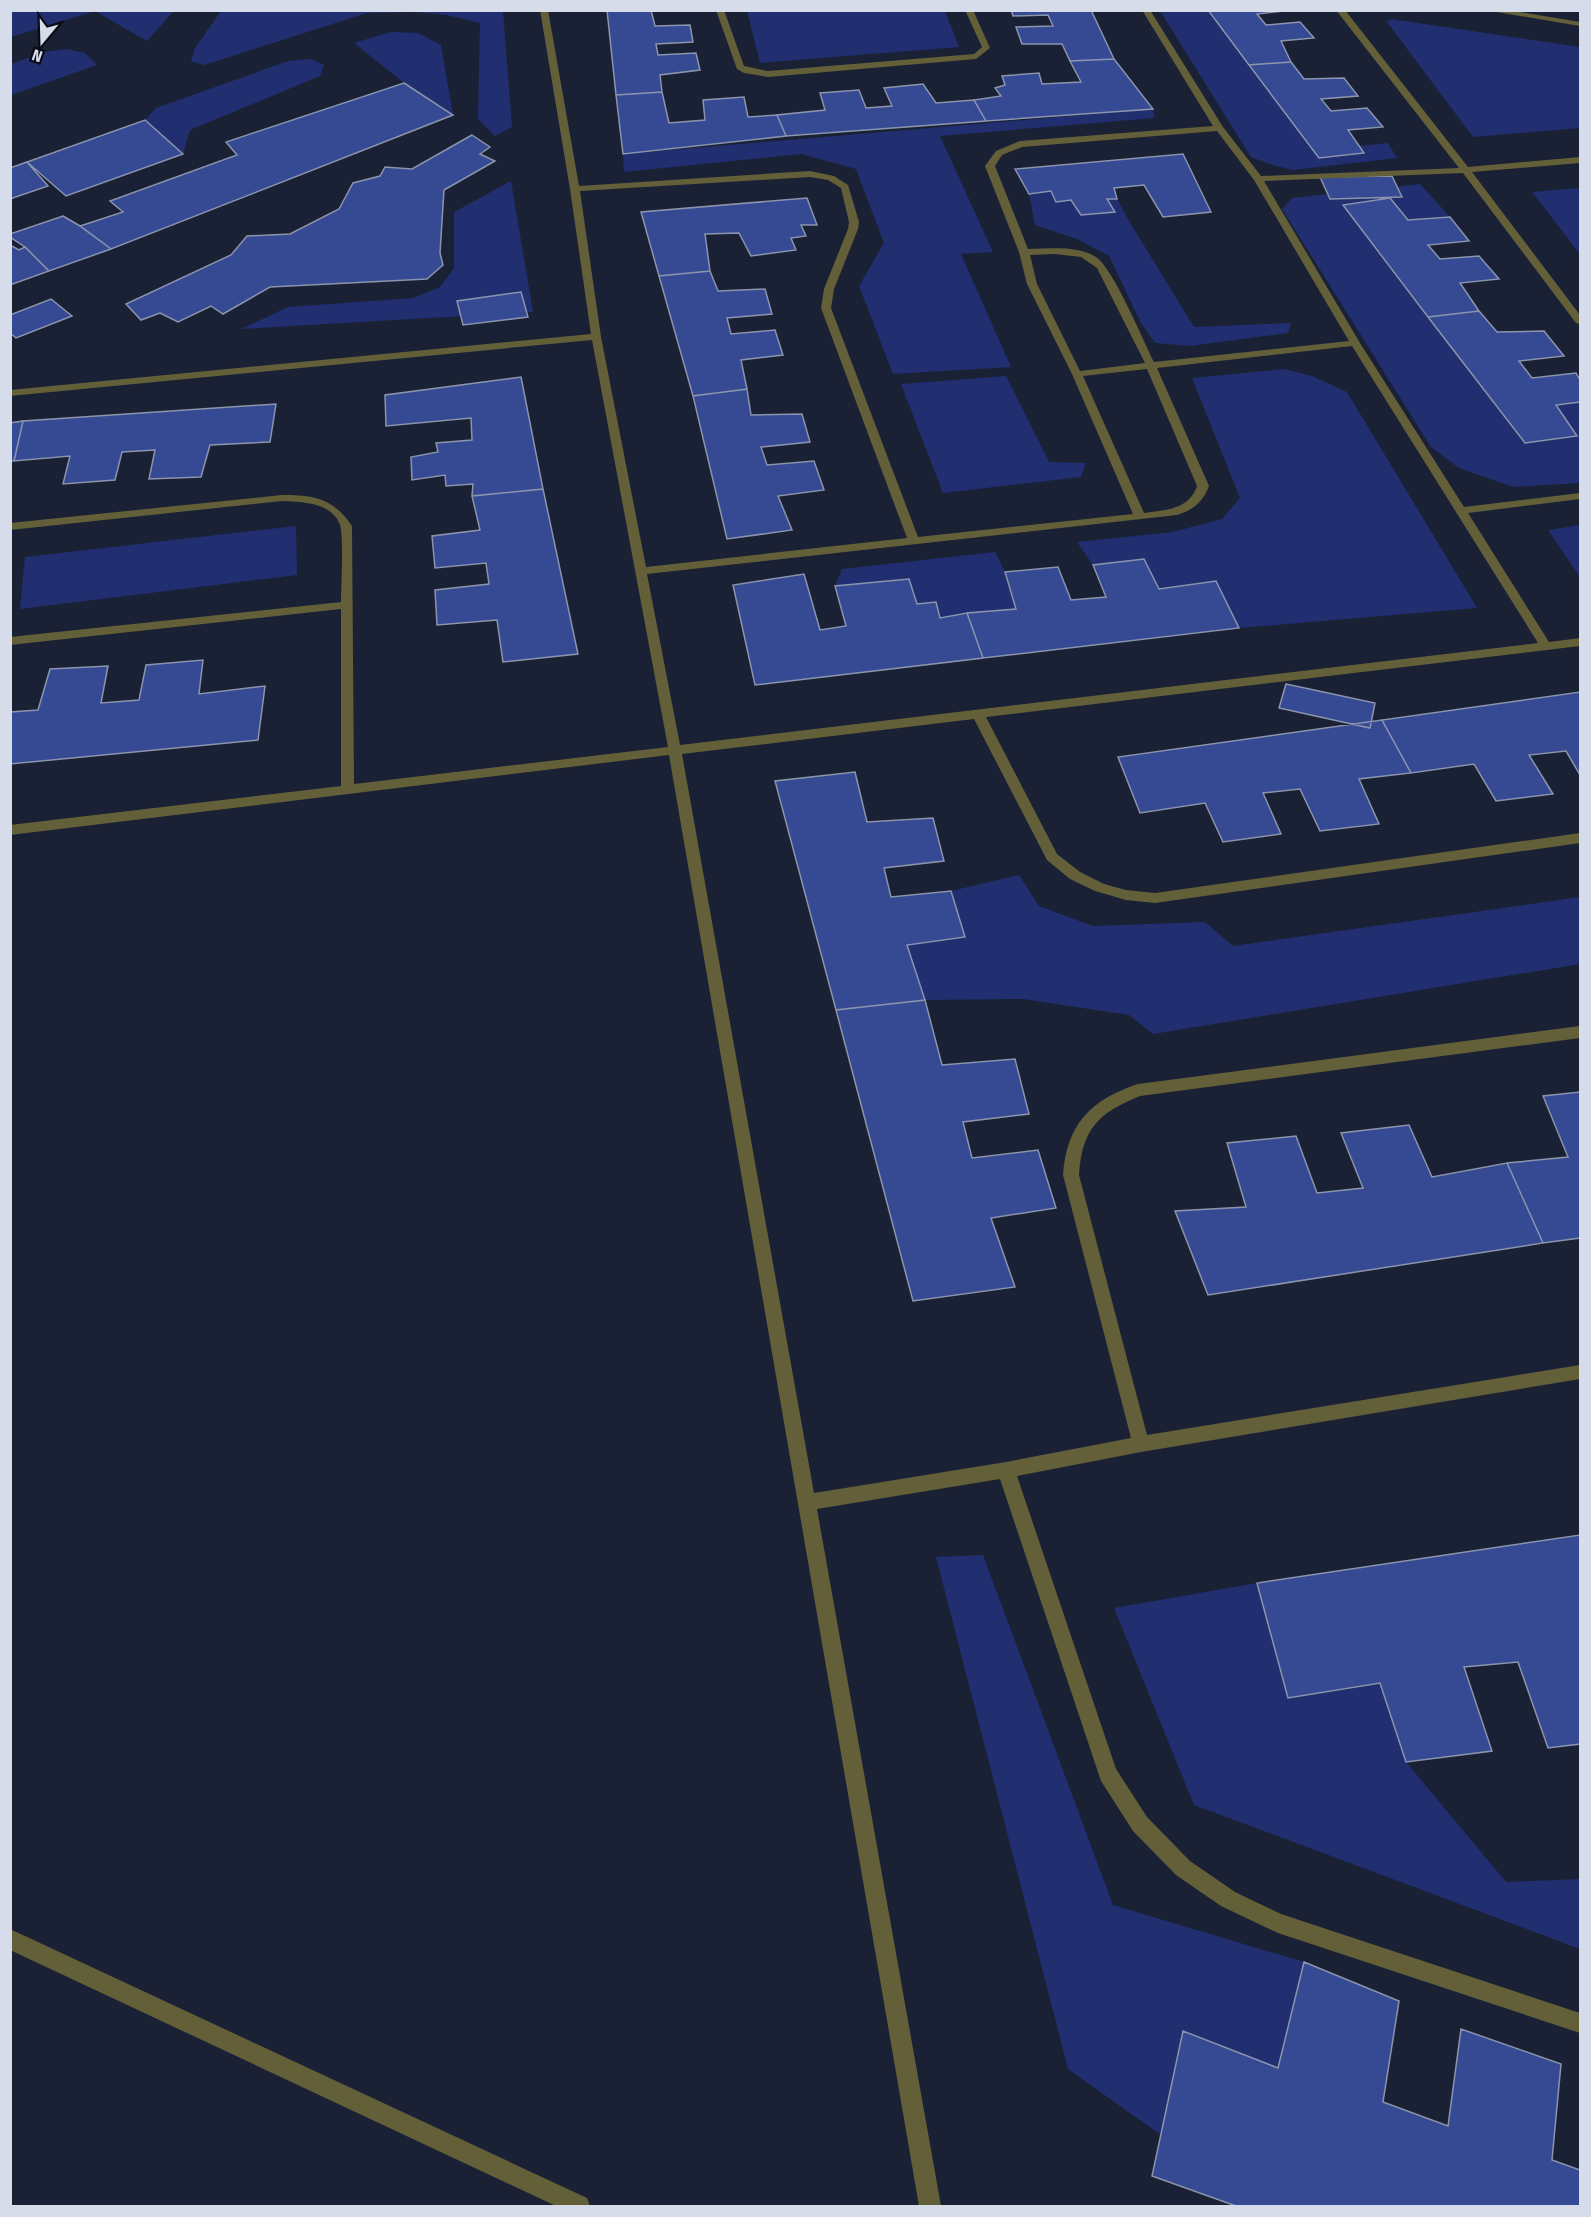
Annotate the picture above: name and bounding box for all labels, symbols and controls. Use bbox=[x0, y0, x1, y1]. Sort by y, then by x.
north arrow bbox=[12, 12, 72, 72]
text: N bbox=[30, 45, 45, 66]

